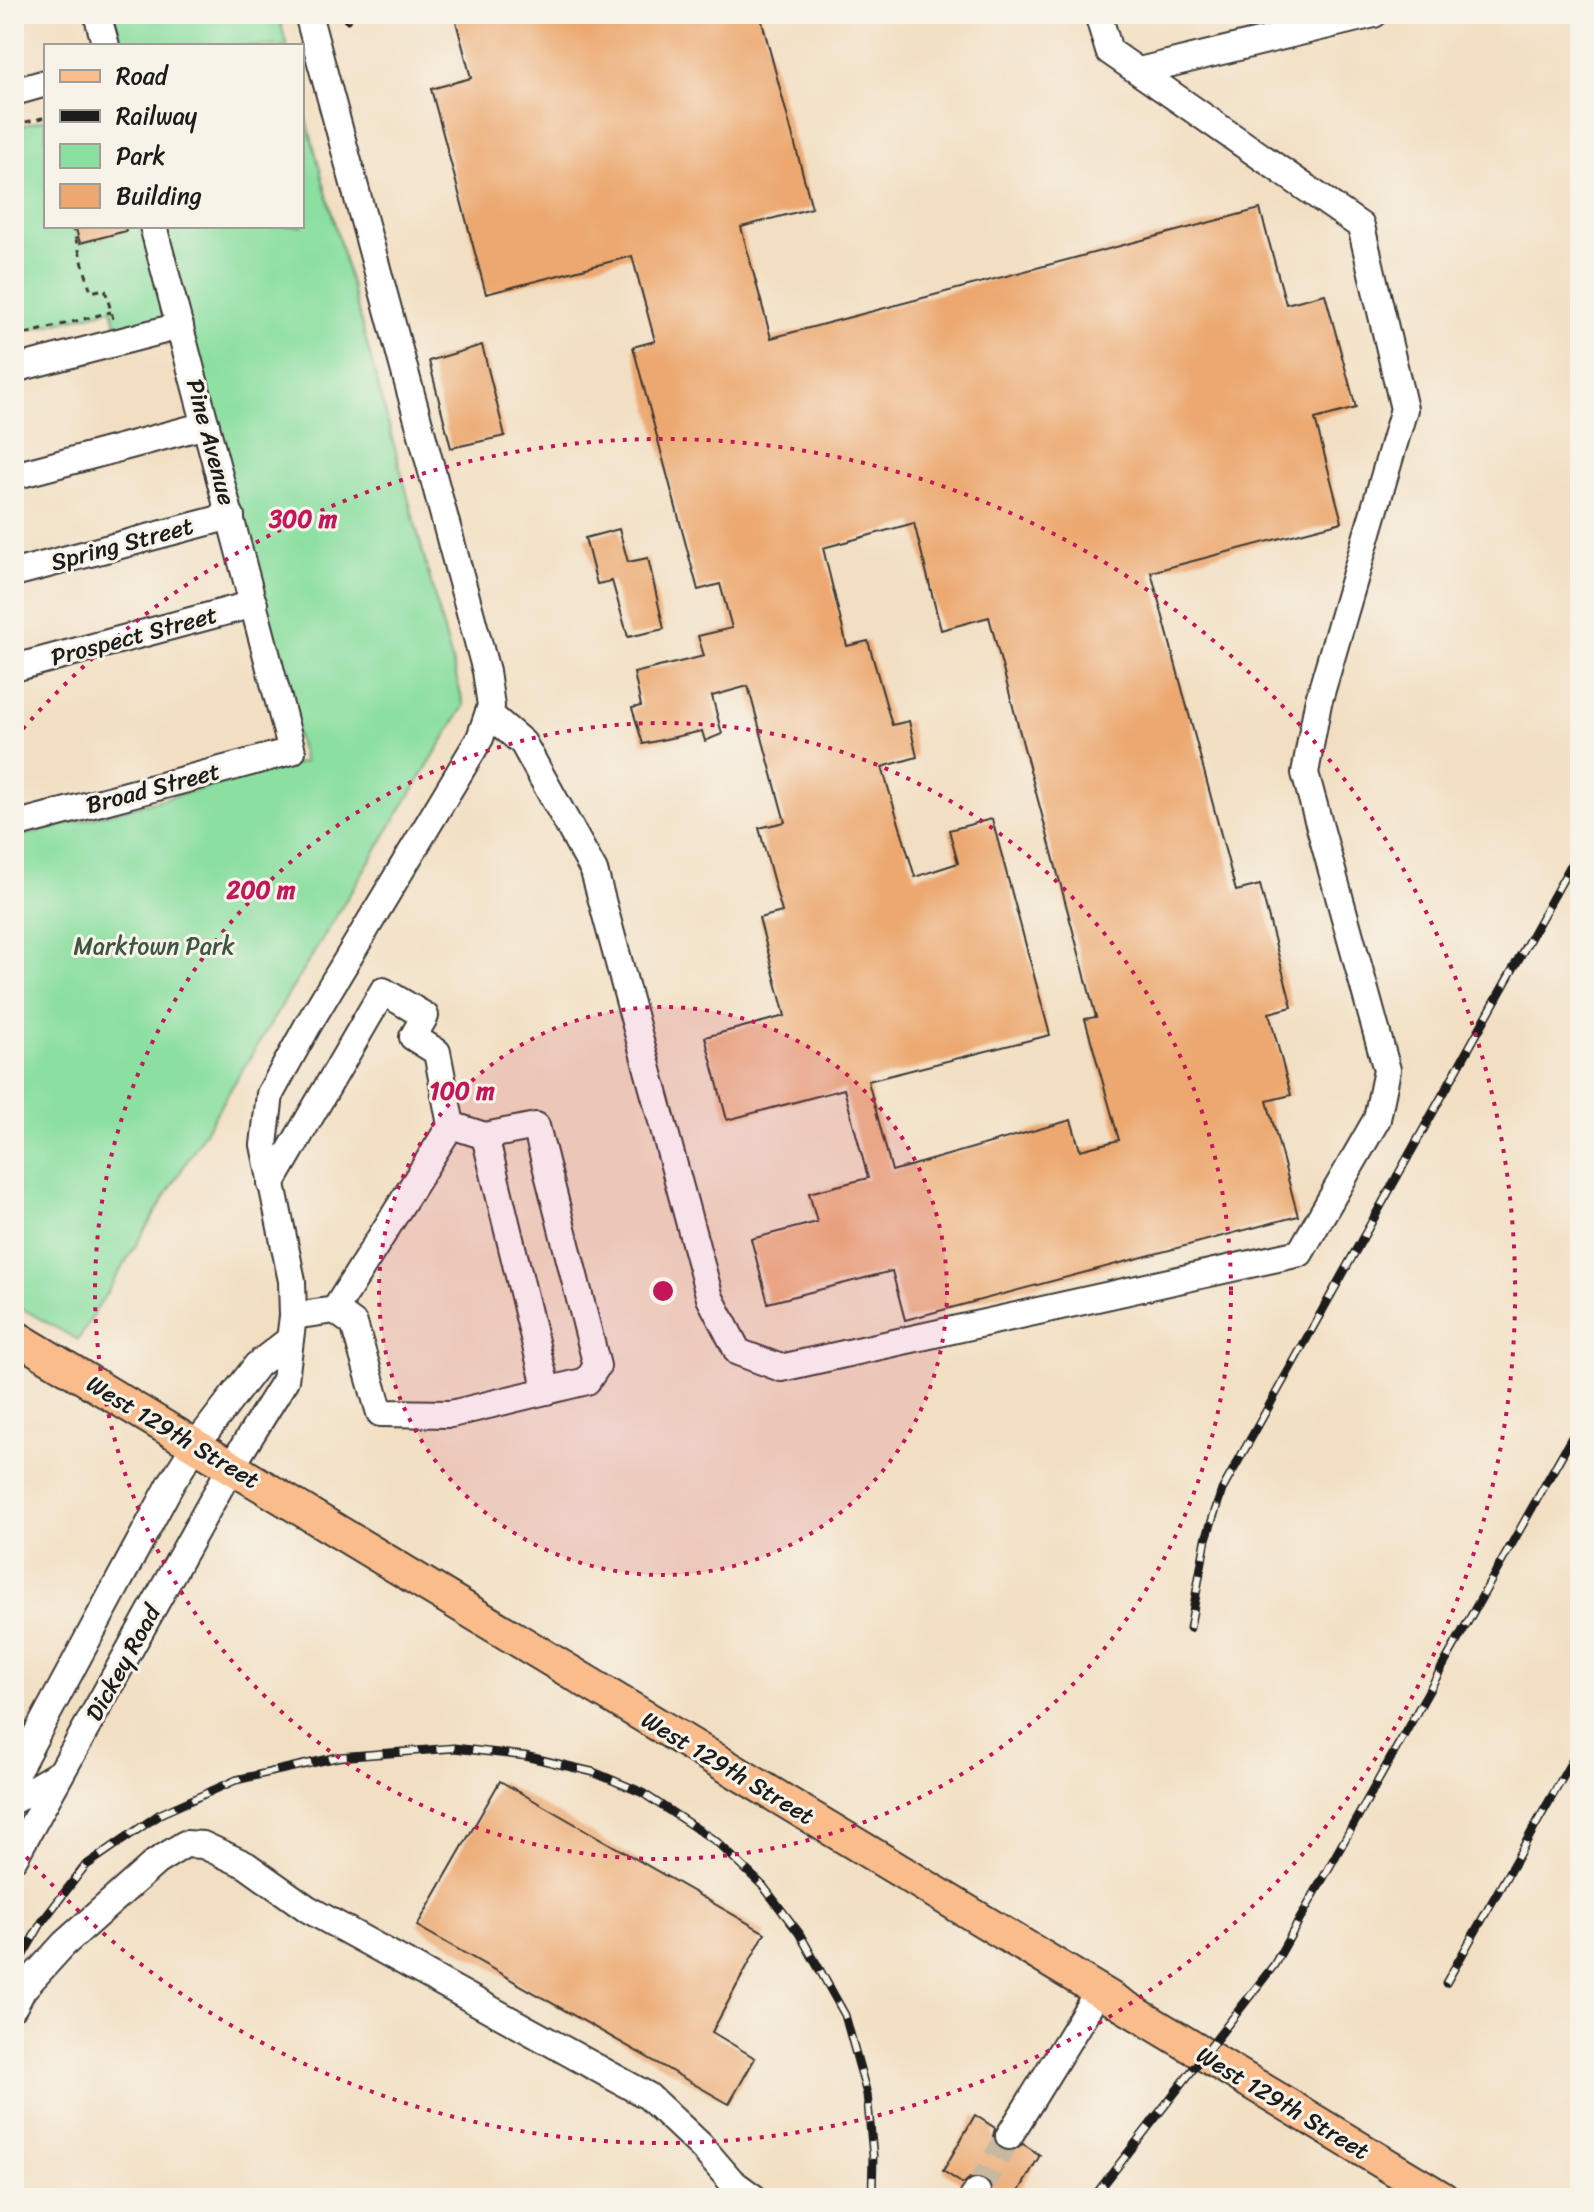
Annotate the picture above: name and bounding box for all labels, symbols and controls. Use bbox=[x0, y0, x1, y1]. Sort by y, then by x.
legend bbox=[44, 44, 304, 228]
text: Road bbox=[116, 55, 170, 97]
text: Railway bbox=[116, 95, 198, 137]
text: Park bbox=[116, 135, 165, 177]
text: Building bbox=[116, 175, 202, 217]
street label: Pine Avenue bbox=[174, 374, 248, 510]
text: 300 m bbox=[268, 498, 338, 540]
street label: Spring Street bbox=[46, 505, 198, 583]
street label: Prospect Street bbox=[46, 594, 222, 678]
street label: Broad Street bbox=[81, 750, 225, 826]
text: 200 m bbox=[226, 869, 296, 911]
park label: Marktown Park bbox=[73, 925, 235, 967]
text: 100 m bbox=[429, 1070, 495, 1112]
centre of rings bbox=[649, 1277, 677, 1305]
street label: West 129th Street bbox=[78, 1363, 268, 1501]
street label: Dickey Road bbox=[74, 1595, 173, 1729]
street label: West 129th Street bbox=[633, 1699, 823, 1837]
street label: West 129th Street bbox=[1188, 2034, 1378, 2172]

